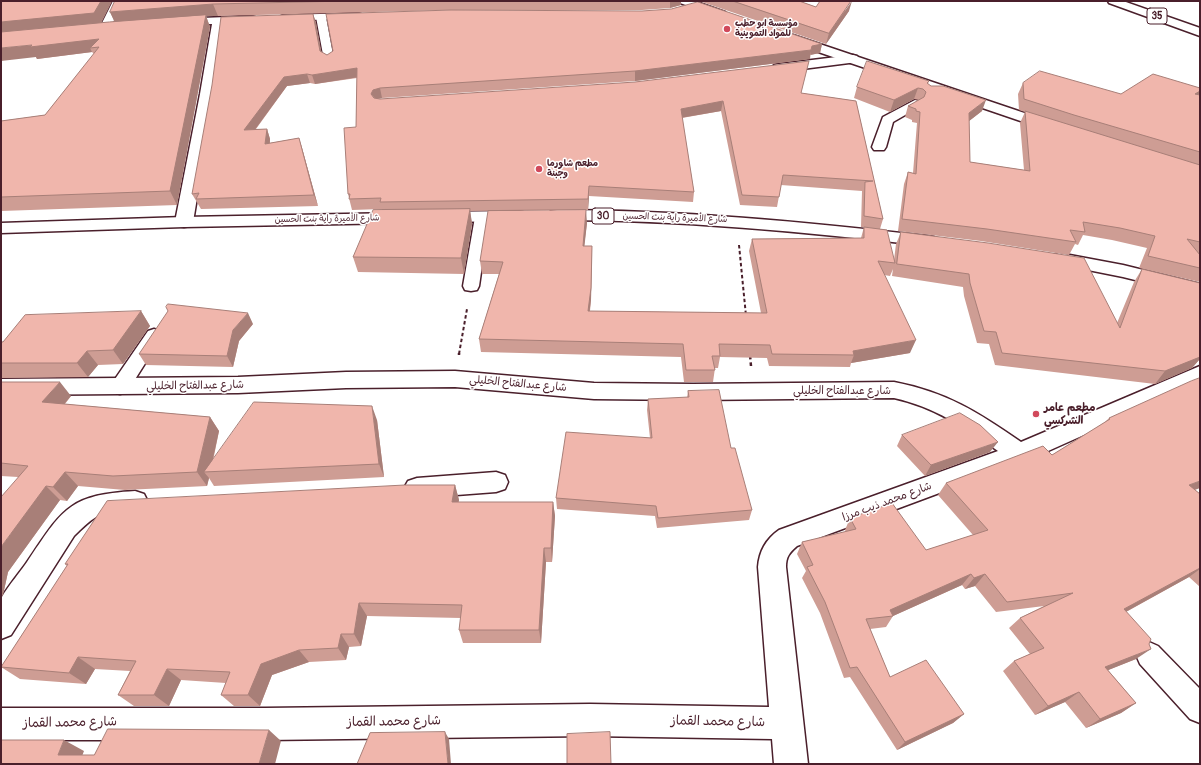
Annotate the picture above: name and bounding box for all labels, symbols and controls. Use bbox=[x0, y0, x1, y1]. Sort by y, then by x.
road number: 35 bbox=[1147, 8, 1167, 24]
place label: مؤسسة ابو حطب للمواد التموينية bbox=[735, 19, 798, 40]
marker: مؤسسة ابو حطب للمواد التموينية bbox=[722, 24, 732, 34]
place label: مطعم شاورما وجبنة bbox=[547, 159, 598, 180]
marker: مطعم شاورما وجبنة bbox=[534, 164, 544, 174]
road number: 30 bbox=[592, 208, 614, 224]
street label: شارع الأميرة راية بنت الحسين bbox=[622, 211, 728, 225]
street label: شارع الأميرة راية بنت الحسين bbox=[275, 213, 379, 225]
street label: شارع عبدالفتاح الخليلي bbox=[469, 373, 567, 395]
street label: شارع عبدالفتاح الخليلي bbox=[146, 379, 244, 393]
street label: شارع عبدالفتاح الخليلي bbox=[793, 384, 891, 398]
place label: مطعم عامر الشركسي bbox=[1044, 401, 1095, 427]
marker: مطعم عامر الشركسي bbox=[1031, 409, 1041, 419]
street label: شارع محمد ذيب مرزا bbox=[840, 480, 934, 524]
street label: شارع محمد القماز bbox=[347, 713, 441, 731]
street label: شارع محمد القماز bbox=[671, 713, 765, 731]
street label: شارع محمد القماز bbox=[23, 714, 117, 732]

